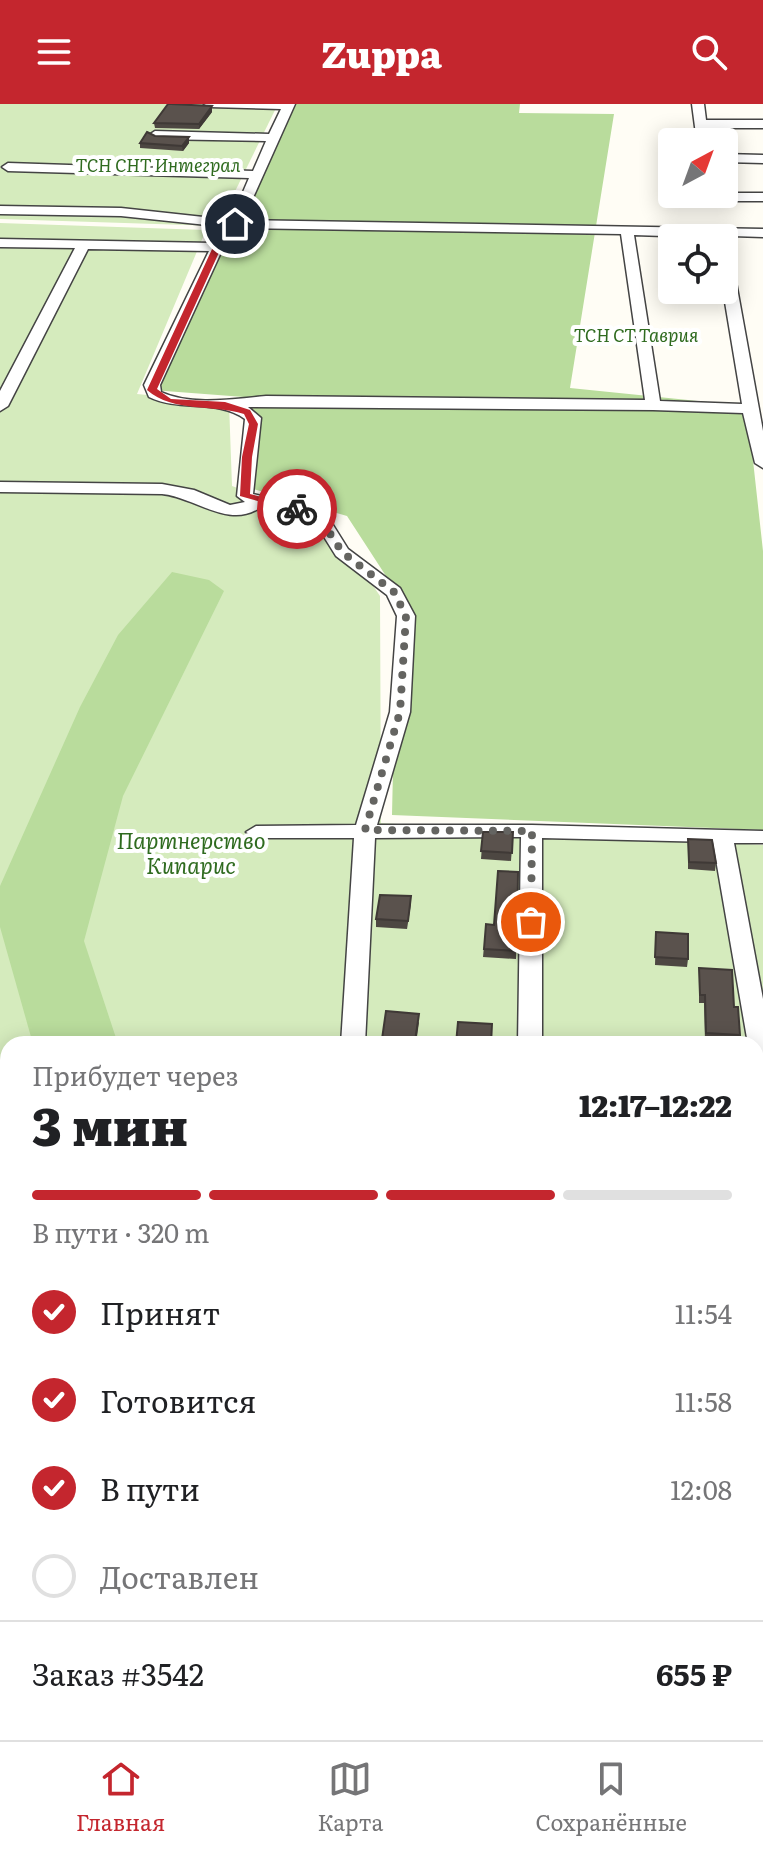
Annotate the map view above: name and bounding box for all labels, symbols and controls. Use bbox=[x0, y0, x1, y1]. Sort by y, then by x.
text: Zuppa bbox=[321, 26, 442, 79]
icon: menu bbox=[32, 30, 76, 74]
icon: search bbox=[687, 30, 731, 74]
north arrow bbox=[658, 128, 738, 208]
map controls bbox=[658, 128, 738, 304]
park label: ТСН СНТ Интеграл bbox=[76, 151, 241, 178]
pin bbox=[201, 190, 269, 258]
icon: home bbox=[213, 202, 257, 246]
button: locate bbox=[658, 224, 738, 304]
park label: ТСН СТ Таврия bbox=[574, 321, 699, 348]
courier bbox=[257, 469, 337, 549]
icon: bike bbox=[275, 487, 319, 531]
park label: Партнерство Кипарис bbox=[117, 823, 266, 881]
pin bbox=[497, 888, 565, 956]
icon: bag bbox=[509, 900, 553, 944]
text: Прибудет через bbox=[32, 1055, 238, 1094]
text: 12:17–12:22 bbox=[579, 1082, 732, 1126]
text: 3 мин bbox=[32, 1085, 188, 1162]
text: В пути · 320 m bbox=[32, 1212, 210, 1251]
icon: check bbox=[32, 1290, 76, 1334]
text: Принят bbox=[100, 1290, 220, 1334]
text: 11:54 bbox=[675, 1293, 732, 1332]
icon: check bbox=[32, 1378, 76, 1422]
text: Готовится bbox=[100, 1378, 256, 1422]
text: 11:58 bbox=[675, 1381, 732, 1420]
icon: check bbox=[32, 1466, 76, 1510]
text: В пути bbox=[100, 1466, 200, 1510]
text: 12:08 bbox=[670, 1469, 732, 1508]
text: Доставлен bbox=[100, 1554, 259, 1598]
text: Заказ #3542 bbox=[32, 1651, 204, 1695]
text: 655 ₽ bbox=[656, 1651, 732, 1695]
tab: Главная bbox=[76, 1757, 165, 1838]
tab: Карта bbox=[317, 1757, 383, 1838]
tab: Сохранённые bbox=[535, 1757, 687, 1838]

